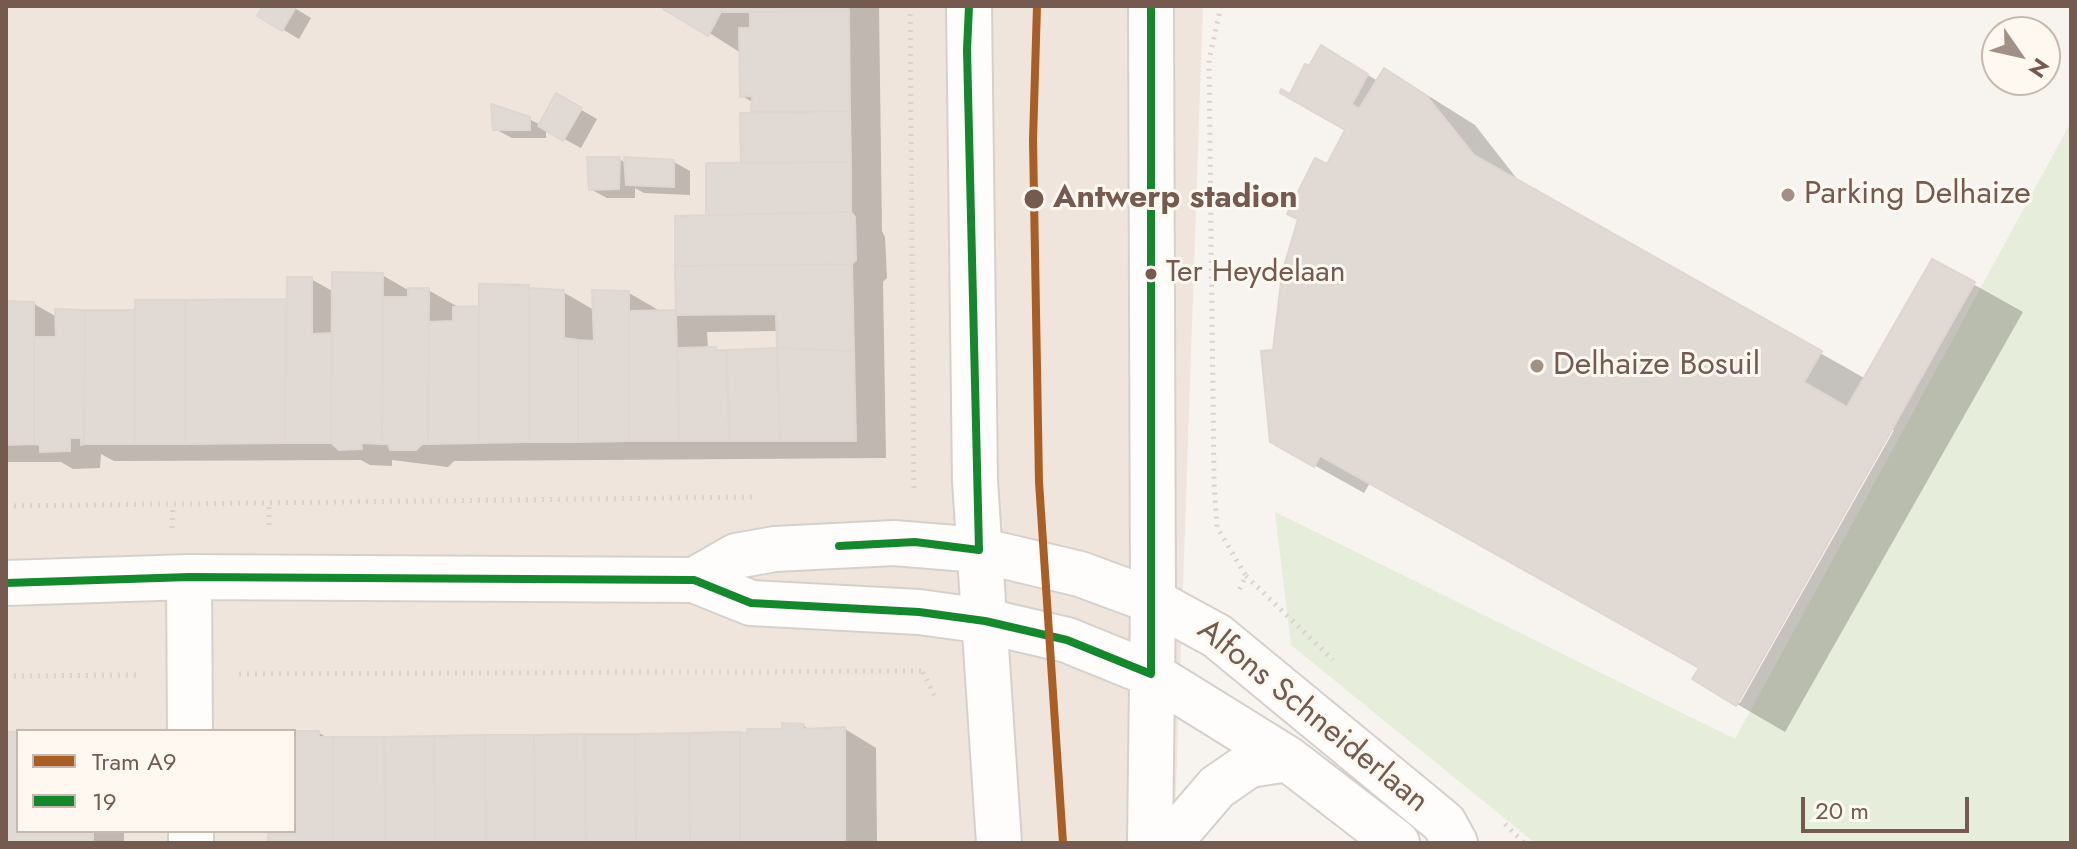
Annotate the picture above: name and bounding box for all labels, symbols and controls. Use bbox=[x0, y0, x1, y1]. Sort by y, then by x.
north arrow bbox=[1981, 16, 2061, 96]
text: N bbox=[2021, 52, 2057, 84]
place label: Parking Delhaize bbox=[1804, 176, 2031, 214]
place label: Antwerp stadion bbox=[1053, 180, 1298, 218]
marker: Parking Delhaize bbox=[1779, 186, 1797, 204]
marker: Antwerp stadion bbox=[1022, 187, 1046, 211]
place label: Ter Heydelaan bbox=[1166, 256, 1345, 292]
marker: Ter Heydelaan bbox=[1143, 266, 1159, 282]
place label: Delhaize Bosuil bbox=[1553, 347, 1760, 385]
marker: Delhaize Bosuil bbox=[1528, 357, 1546, 375]
street label: Alfons Schneiderlaan bbox=[1189, 612, 1435, 822]
legend bbox=[16, 729, 296, 833]
text: Tram A9 bbox=[92, 744, 177, 779]
scale bar bbox=[1805, 781, 1973, 831]
text: 19 bbox=[92, 784, 117, 819]
text: 20 m bbox=[1815, 793, 1869, 828]

